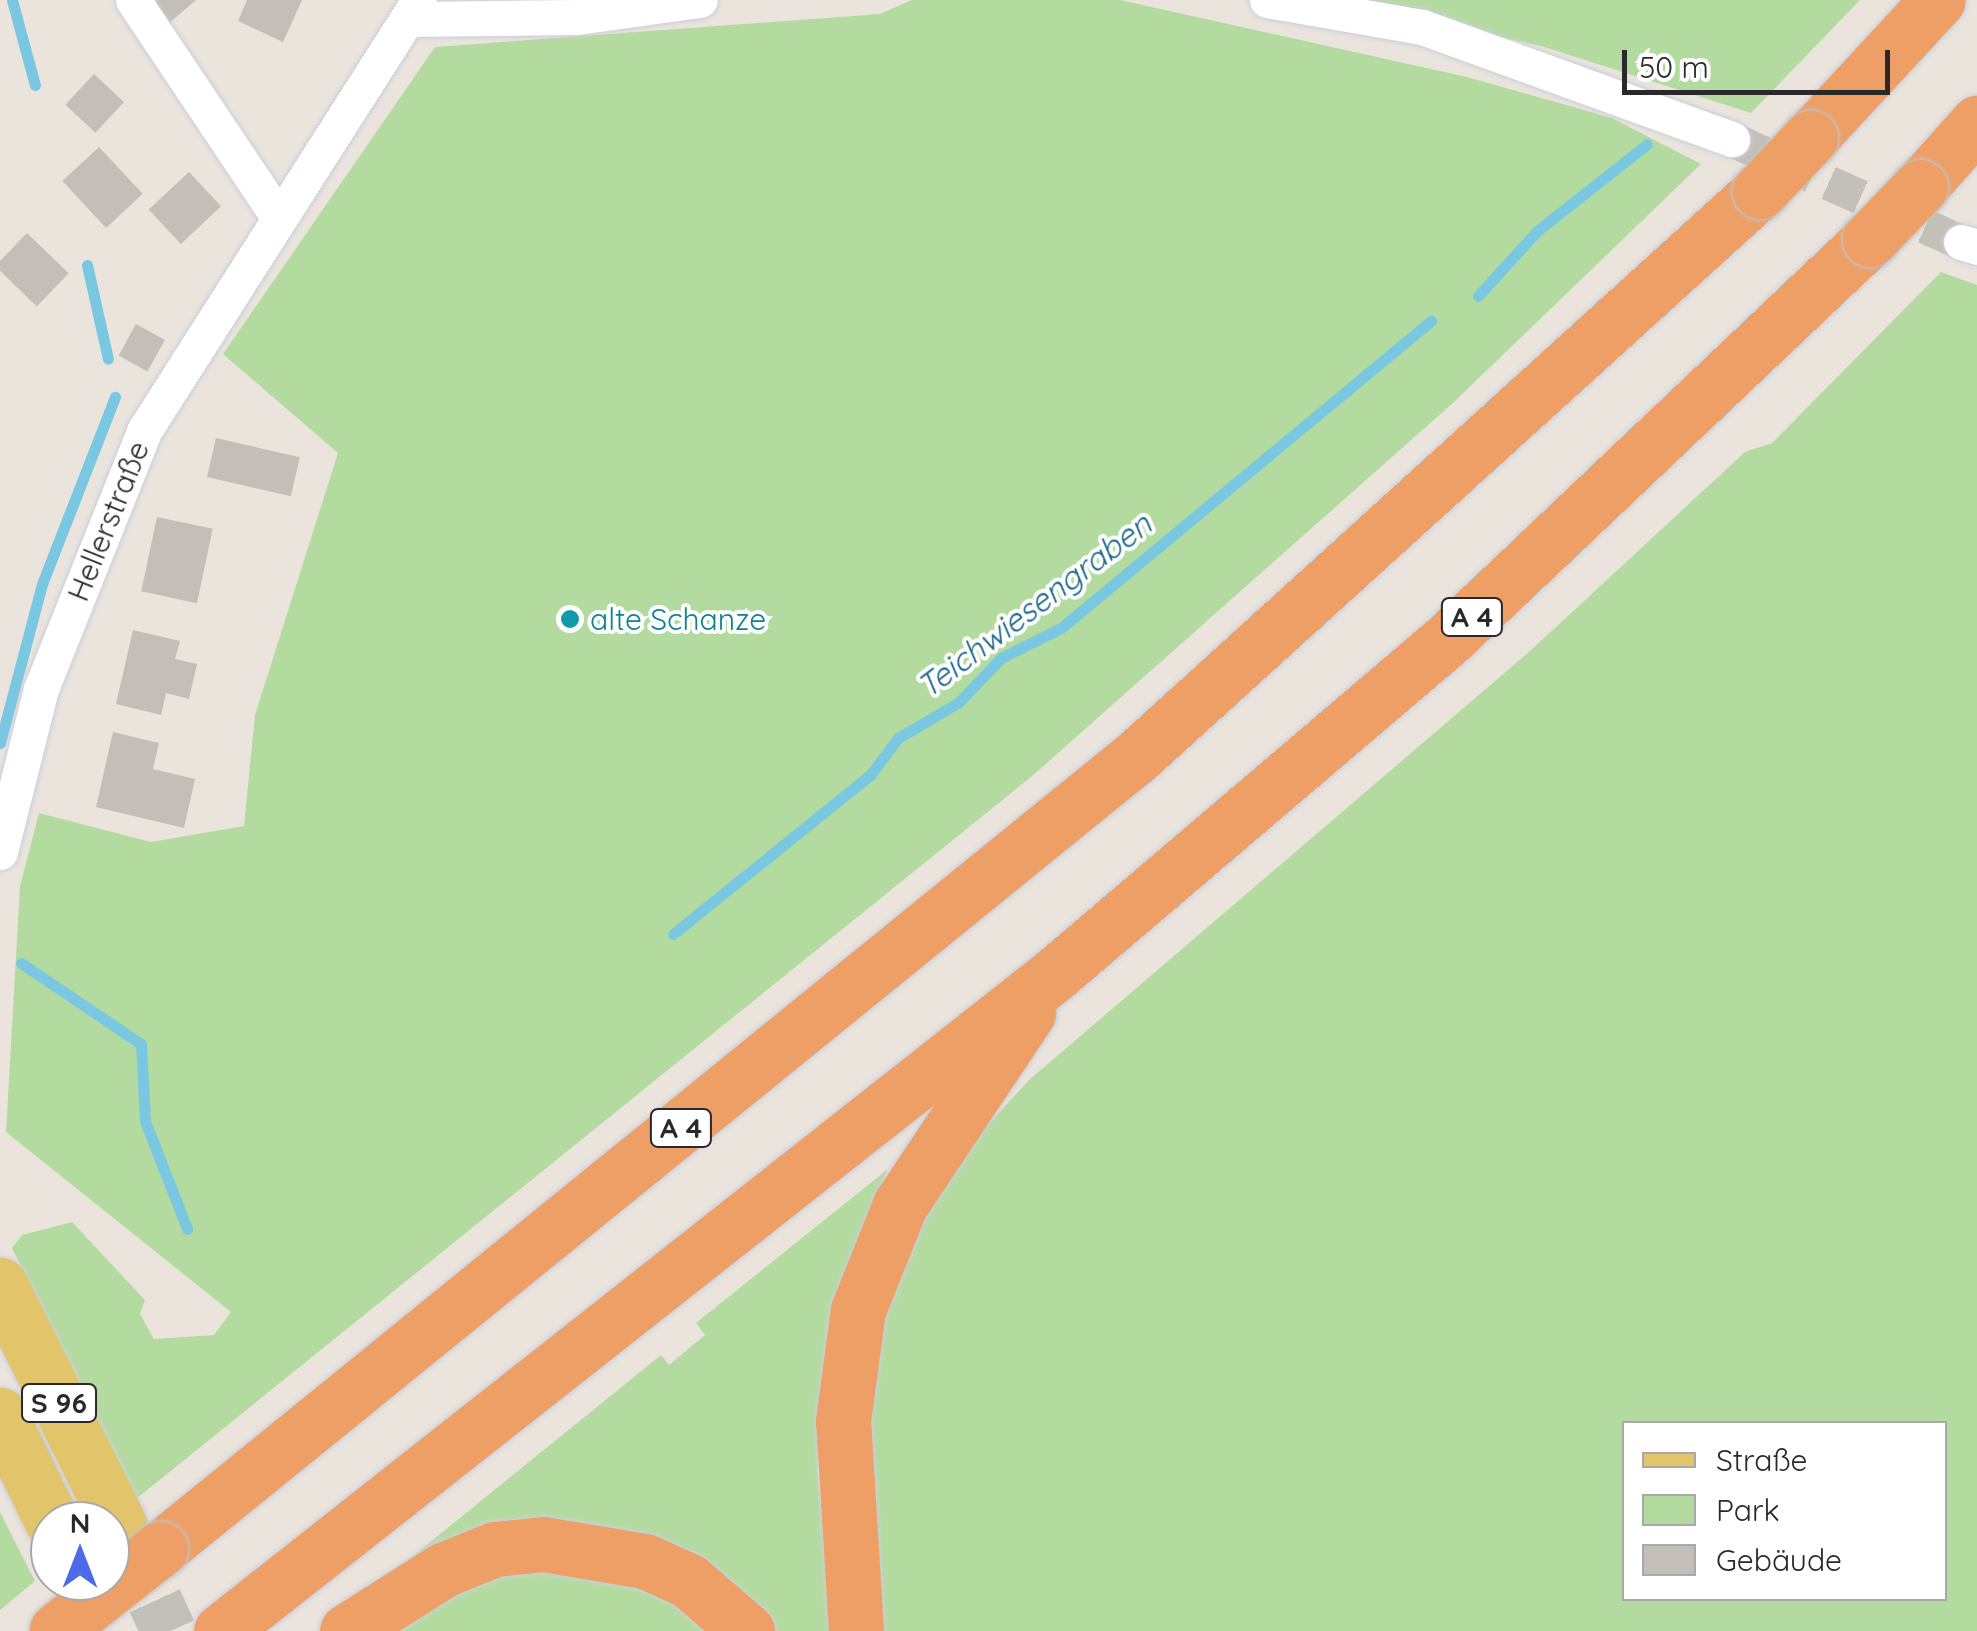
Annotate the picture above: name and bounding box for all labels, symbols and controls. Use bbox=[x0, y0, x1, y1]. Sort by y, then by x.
scale bar bbox=[1627, 30, 1894, 92]
text: 50 m bbox=[1639, 48, 1709, 86]
street label: Hellerstraße bbox=[60, 436, 156, 606]
water label: Teichwiesengraben bbox=[909, 505, 1159, 705]
road number: A 4 bbox=[1440, 594, 1504, 640]
place label: alte Schanze bbox=[590, 601, 766, 637]
marker: alte Schanze bbox=[559, 608, 581, 630]
road number: A 4 bbox=[648, 1105, 714, 1151]
road number: S 96 bbox=[19, 1380, 99, 1426]
legend bbox=[1622, 1421, 1947, 1601]
text: Straße bbox=[1716, 1441, 1808, 1479]
text: Park bbox=[1716, 1491, 1780, 1529]
north arrow bbox=[30, 1501, 130, 1601]
text: N bbox=[70, 1505, 90, 1540]
text: Gebäude bbox=[1716, 1541, 1842, 1579]

